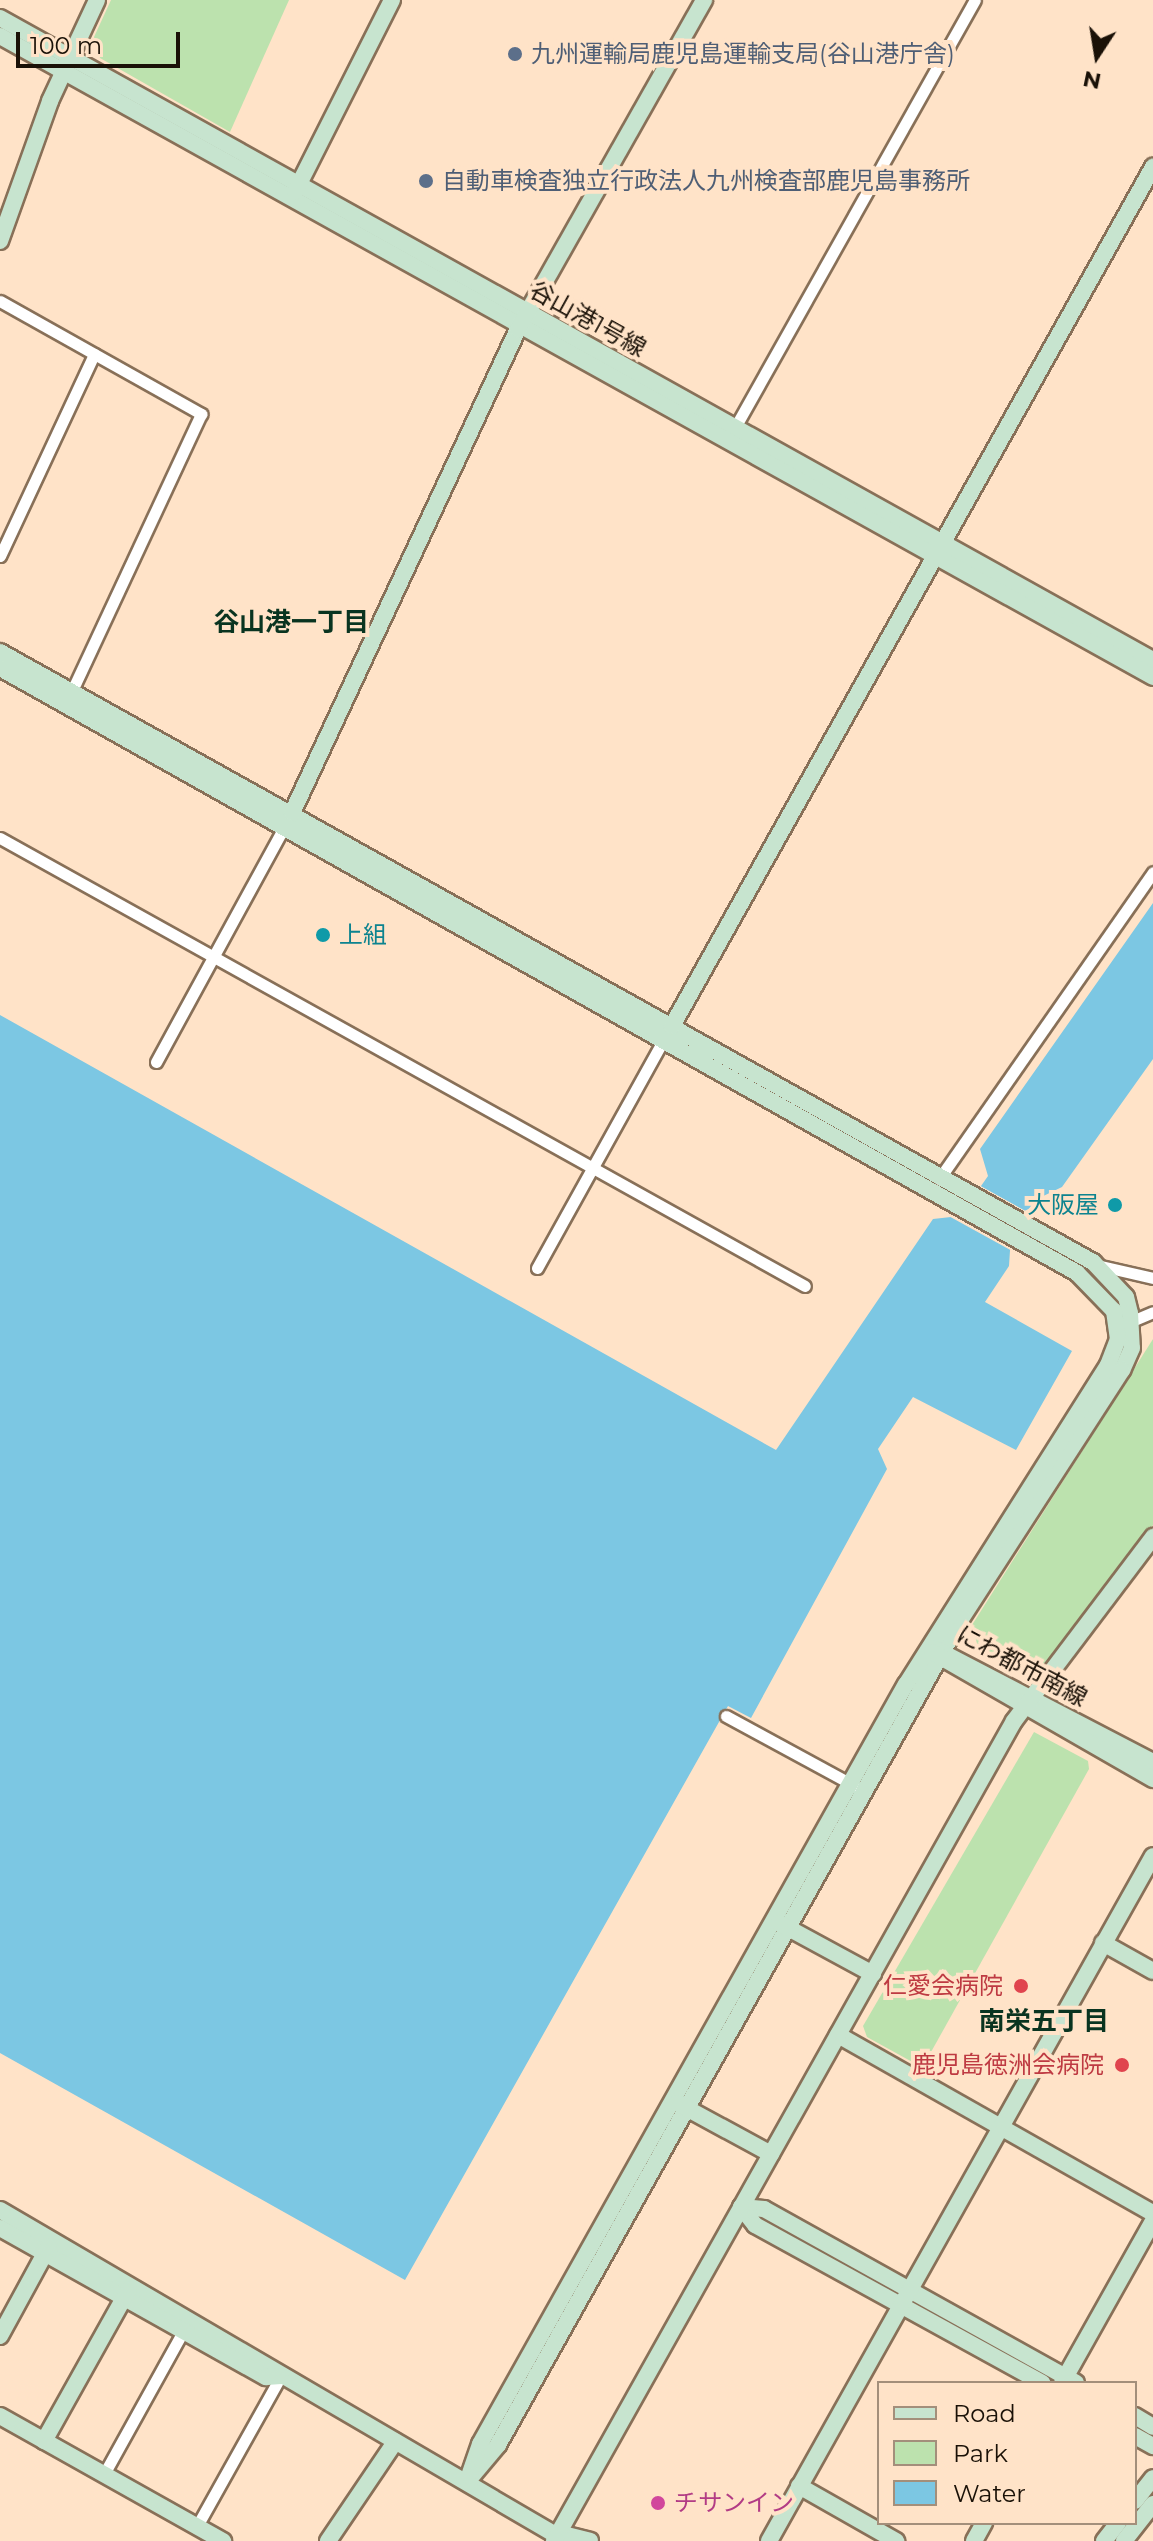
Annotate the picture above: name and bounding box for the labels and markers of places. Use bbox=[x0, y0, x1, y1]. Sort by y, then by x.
place label: 九州運輸局鹿児島運輸支局(谷山港庁舎) bbox=[531, 40, 955, 68]
marker: 九州運輸局鹿児島運輸支局(谷山港庁舎) bbox=[506, 45, 524, 63]
place label: 自動車検査独立行政法人九州検査部鹿児島事務所 bbox=[442, 167, 970, 195]
marker: 自動車検査独立行政法人九州検査部鹿児島事務所 bbox=[417, 172, 435, 190]
place label: 上組 bbox=[339, 921, 387, 949]
marker: 上組 bbox=[314, 926, 332, 944]
place label: 大阪屋 bbox=[1027, 1191, 1099, 1219]
marker: 大阪屋 bbox=[1106, 1196, 1124, 1214]
place label: 仁愛会病院 bbox=[883, 1972, 1003, 2000]
marker: 仁愛会病院 bbox=[1010, 1975, 1032, 1997]
place label: 鹿児島徳洲会病院 bbox=[912, 2051, 1104, 2079]
marker: 鹿児島徳洲会病院 bbox=[1111, 2054, 1133, 2076]
place label: チサンイン bbox=[674, 2489, 794, 2517]
marker: チサンイン bbox=[649, 2494, 667, 2512]

